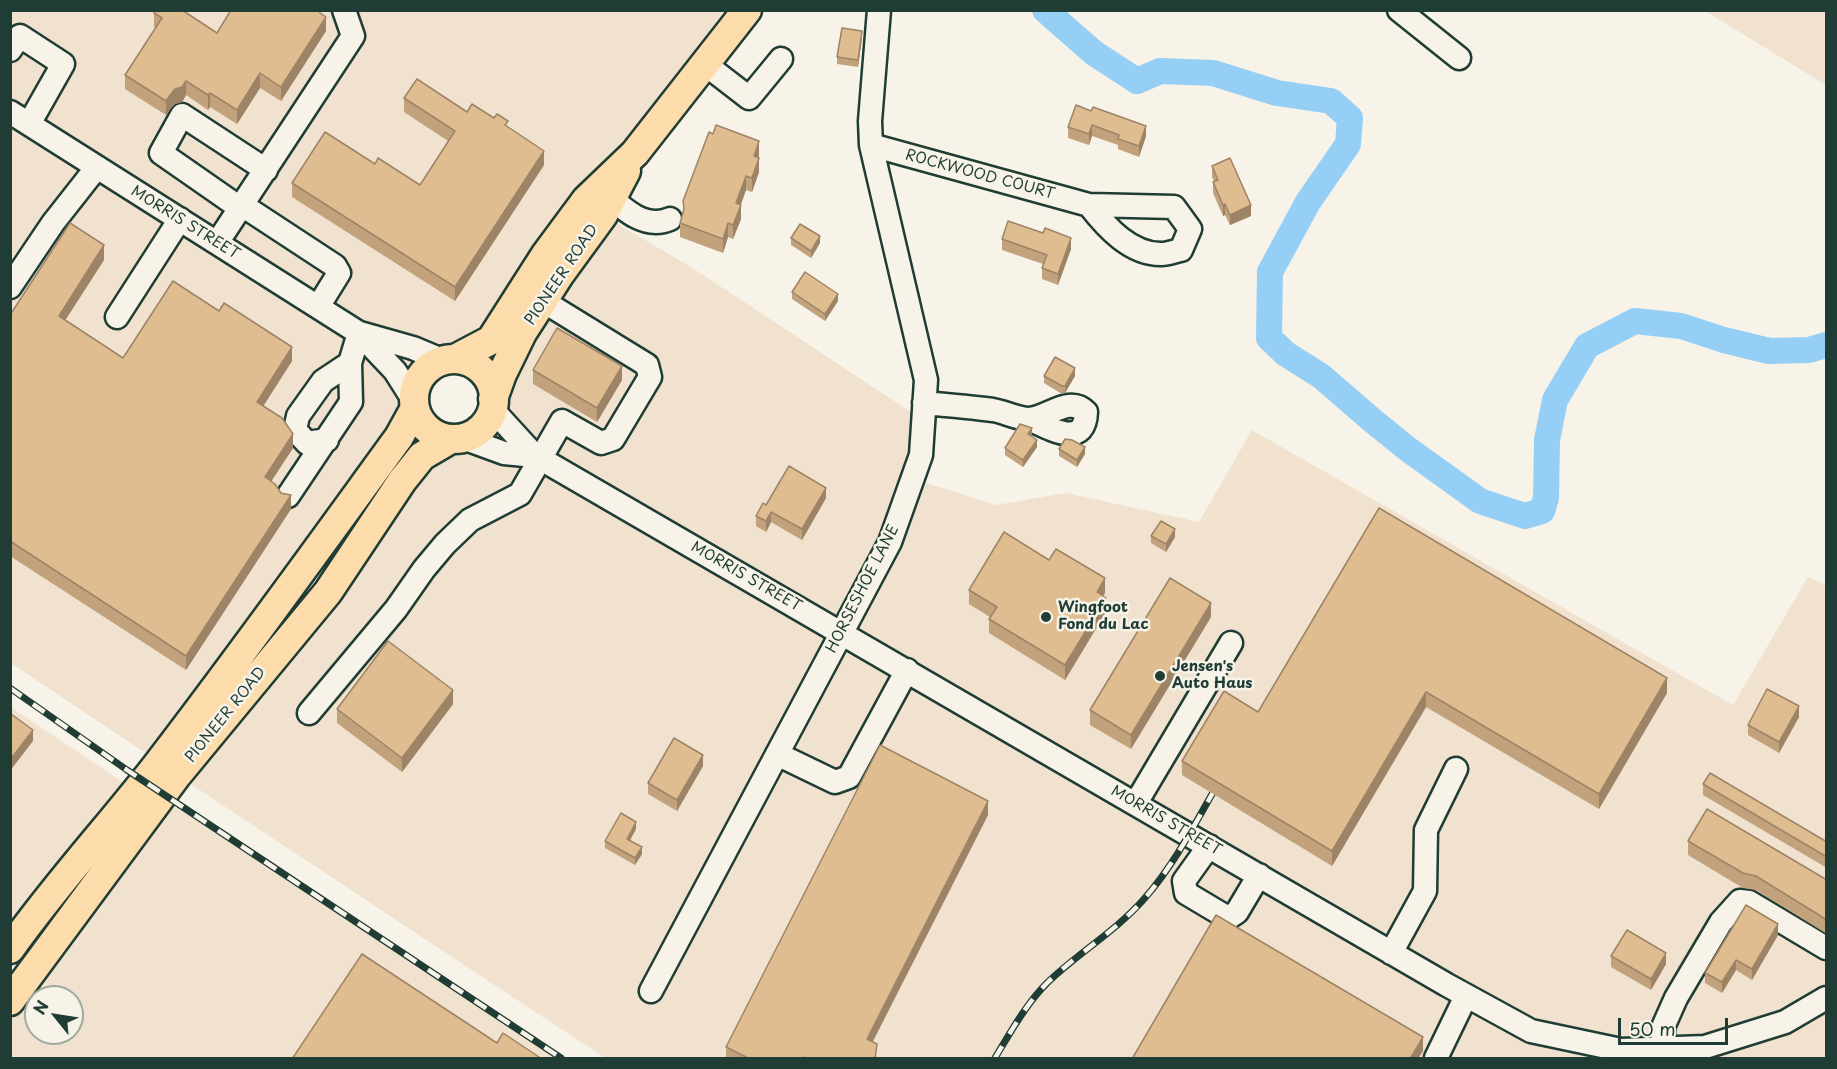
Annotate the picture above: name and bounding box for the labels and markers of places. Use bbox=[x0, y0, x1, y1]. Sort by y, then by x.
place label: Wingfoot Fond du Lac bbox=[1058, 599, 1148, 634]
marker: Wingfoot Fond du Lac bbox=[1039, 610, 1053, 624]
place label: Jensen's Auto Haus bbox=[1172, 658, 1252, 693]
marker: Jensen's Auto Haus bbox=[1153, 669, 1167, 683]

